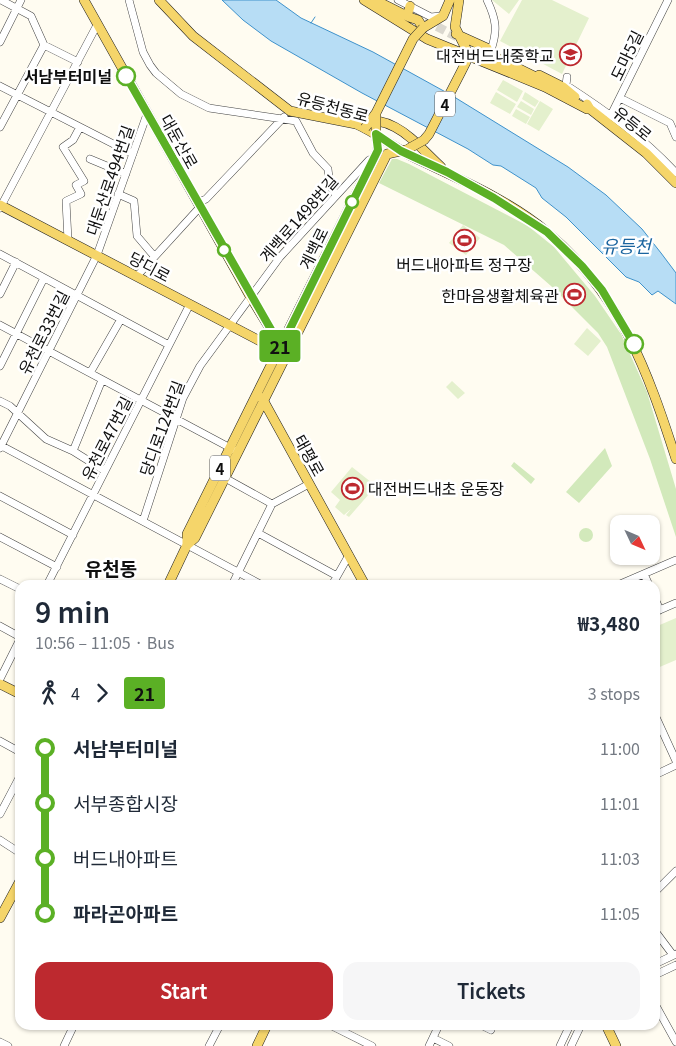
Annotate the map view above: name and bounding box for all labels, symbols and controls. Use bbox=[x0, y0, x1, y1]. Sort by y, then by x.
street label: 도마5길 bbox=[604, 26, 648, 84]
place label: 대전버드내중학교 bbox=[436, 43, 554, 67]
school or university icon: 대전버드내중학교 bbox=[558, 43, 582, 67]
place label: 서남부터미널 bbox=[24, 64, 112, 88]
marker: 서남부터미널 bbox=[116, 66, 136, 86]
street label: 유등천동로 bbox=[294, 85, 372, 127]
road number: 4 bbox=[435, 92, 455, 116]
street label: 유등로 bbox=[608, 100, 658, 146]
street label: 대둔산로 bbox=[155, 109, 205, 173]
street label: 대둔산로494번길 bbox=[79, 122, 139, 238]
street label: 계백로1498번길 bbox=[255, 171, 341, 265]
unlabelled marker bbox=[345, 195, 359, 209]
street label: 계백로 bbox=[295, 224, 331, 272]
sports icon: 버드내아파트 정구장 bbox=[452, 228, 476, 252]
water label: 유등천 bbox=[601, 232, 653, 258]
unlabelled marker bbox=[217, 243, 231, 257]
street label: 당디로 bbox=[125, 245, 175, 287]
place label: 버드내아파트 정구장 bbox=[396, 252, 532, 276]
place label: 한마음생활체육관 bbox=[441, 283, 559, 307]
sports icon: 한마음생활체육관 bbox=[563, 283, 587, 307]
street label: 유천로33번길 bbox=[12, 286, 74, 378]
line badge: 21 bbox=[258, 330, 302, 362]
text: 21 bbox=[269, 333, 291, 359]
unlabelled marker bbox=[624, 334, 644, 354]
street label: 당디로124번길 bbox=[133, 377, 189, 479]
street label: 유천로47번길 bbox=[75, 392, 137, 484]
street label: 태평로 bbox=[289, 430, 331, 480]
road number: 4 bbox=[210, 456, 230, 480]
sports icon: 대전버드내초 운동장 bbox=[340, 476, 364, 500]
place label: 대전버드내초 운동장 bbox=[368, 476, 504, 500]
north arrow bbox=[610, 515, 660, 565]
map controls bbox=[610, 515, 660, 565]
district label: 유천동 bbox=[85, 554, 137, 581]
text: 9 min bbox=[35, 591, 110, 631]
text: ₩3,480 bbox=[578, 609, 640, 636]
text: 10:56 – 11:05 · Bus bbox=[35, 630, 175, 654]
icon: walk bbox=[35, 679, 63, 707]
icon: forward bbox=[88, 679, 116, 707]
text: 21 bbox=[134, 680, 155, 706]
text: 4 bbox=[71, 681, 80, 705]
text: 3 stops bbox=[588, 681, 640, 705]
text: 서남부터미널 bbox=[73, 734, 178, 761]
text: 11:00 bbox=[600, 736, 640, 760]
text: 서부종합시장 bbox=[73, 789, 178, 816]
text: 11:01 bbox=[600, 791, 640, 815]
text: 버드내아파트 bbox=[73, 844, 178, 871]
text: 11:03 bbox=[600, 846, 640, 870]
text: 파라곤아파트 bbox=[73, 899, 178, 926]
text: 11:05 bbox=[600, 901, 640, 925]
button: Start bbox=[35, 962, 333, 1020]
button: Tickets bbox=[343, 962, 640, 1020]

